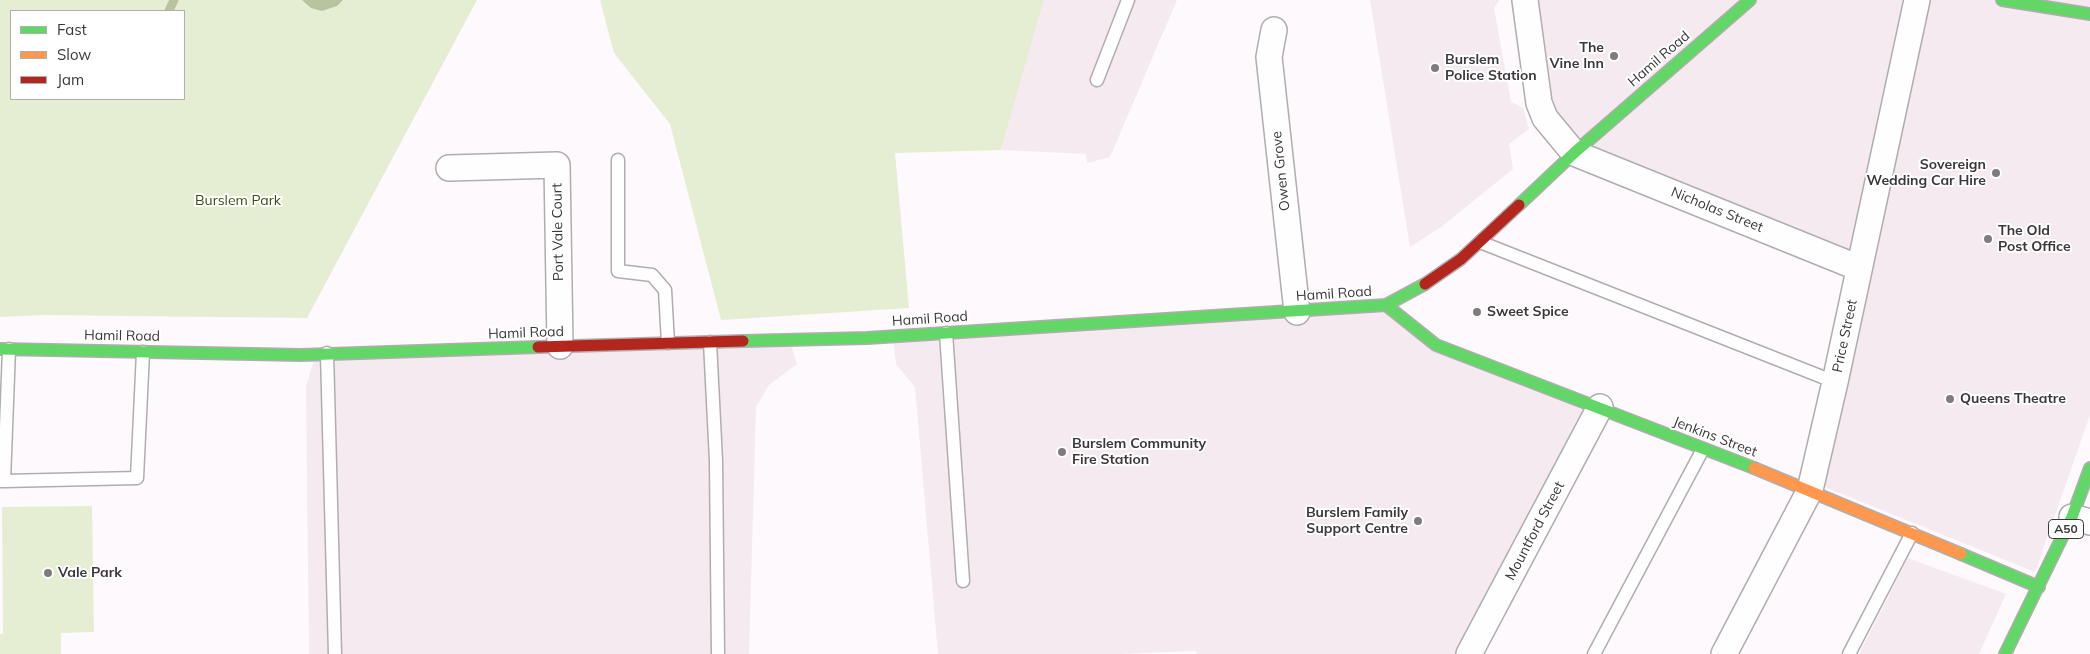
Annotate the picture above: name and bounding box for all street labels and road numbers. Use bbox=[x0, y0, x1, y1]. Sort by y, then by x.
street label: Hamil Road bbox=[1625, 28, 1693, 90]
street label: Owen Grove bbox=[1268, 130, 1294, 212]
street label: Port Vale Court bbox=[549, 183, 567, 281]
street label: Nicholas Street bbox=[1668, 184, 1766, 236]
street label: Hamil Road bbox=[1295, 283, 1373, 305]
street label: Price Street bbox=[1829, 298, 1861, 374]
street label: Hamil Road bbox=[891, 308, 969, 330]
street label: Hamil Road bbox=[488, 323, 564, 343]
street label: Hamil Road bbox=[84, 327, 160, 345]
street label: Jenkins Street bbox=[1671, 413, 1759, 461]
street label: Mountford Street bbox=[1502, 479, 1568, 583]
road number: A50 bbox=[2048, 520, 2084, 538]

